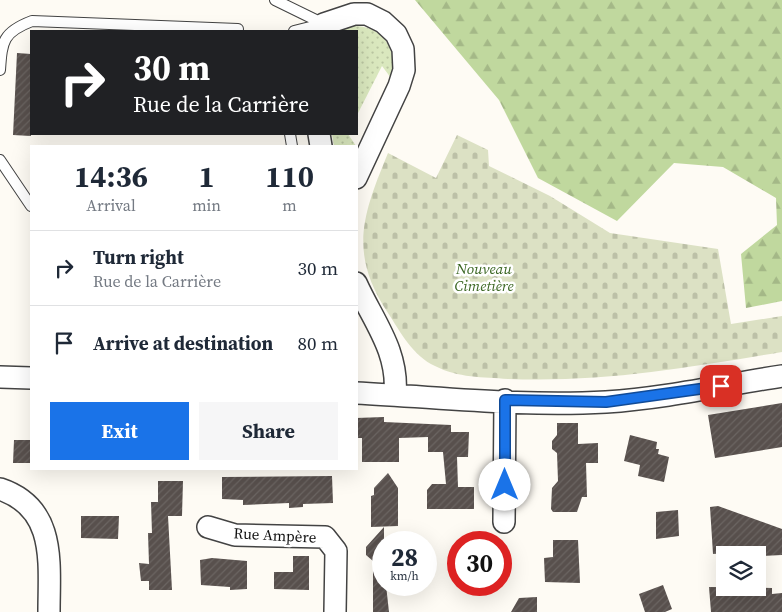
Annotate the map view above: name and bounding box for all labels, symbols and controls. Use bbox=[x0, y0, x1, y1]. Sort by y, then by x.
text: 30 m bbox=[133, 44, 210, 92]
icon: right bbox=[50, 50, 115, 115]
text: Rue de la Carrière bbox=[133, 89, 309, 119]
text: 14:36 bbox=[74, 156, 148, 197]
text: 1 bbox=[198, 156, 215, 197]
text: 110 bbox=[265, 156, 314, 197]
text: Arrival bbox=[86, 194, 136, 216]
text: min bbox=[192, 194, 221, 216]
text: m bbox=[282, 194, 297, 216]
text: Turn right bbox=[93, 244, 184, 270]
icon: right bbox=[50, 254, 78, 282]
text: 30 m bbox=[297, 255, 338, 281]
park label: Nouveau Cimetière bbox=[454, 258, 514, 296]
text: Rue de la Carrière bbox=[93, 270, 221, 292]
icon: arrive bbox=[50, 329, 78, 357]
text: Arrive at destination bbox=[93, 330, 273, 356]
text: 80 m bbox=[297, 330, 338, 356]
pin bbox=[700, 365, 742, 407]
icon: arrive bbox=[707, 372, 735, 400]
button: Exit bbox=[50, 402, 189, 460]
button: Share bbox=[199, 402, 338, 460]
position arrow bbox=[478, 458, 530, 510]
street label: Rue Ampère bbox=[233, 522, 317, 548]
speed limit sign: 30 bbox=[447, 531, 512, 596]
text: 28 bbox=[391, 540, 418, 574]
map controls bbox=[716, 546, 766, 596]
button: layers bbox=[716, 546, 766, 596]
text: km/h bbox=[390, 568, 419, 584]

